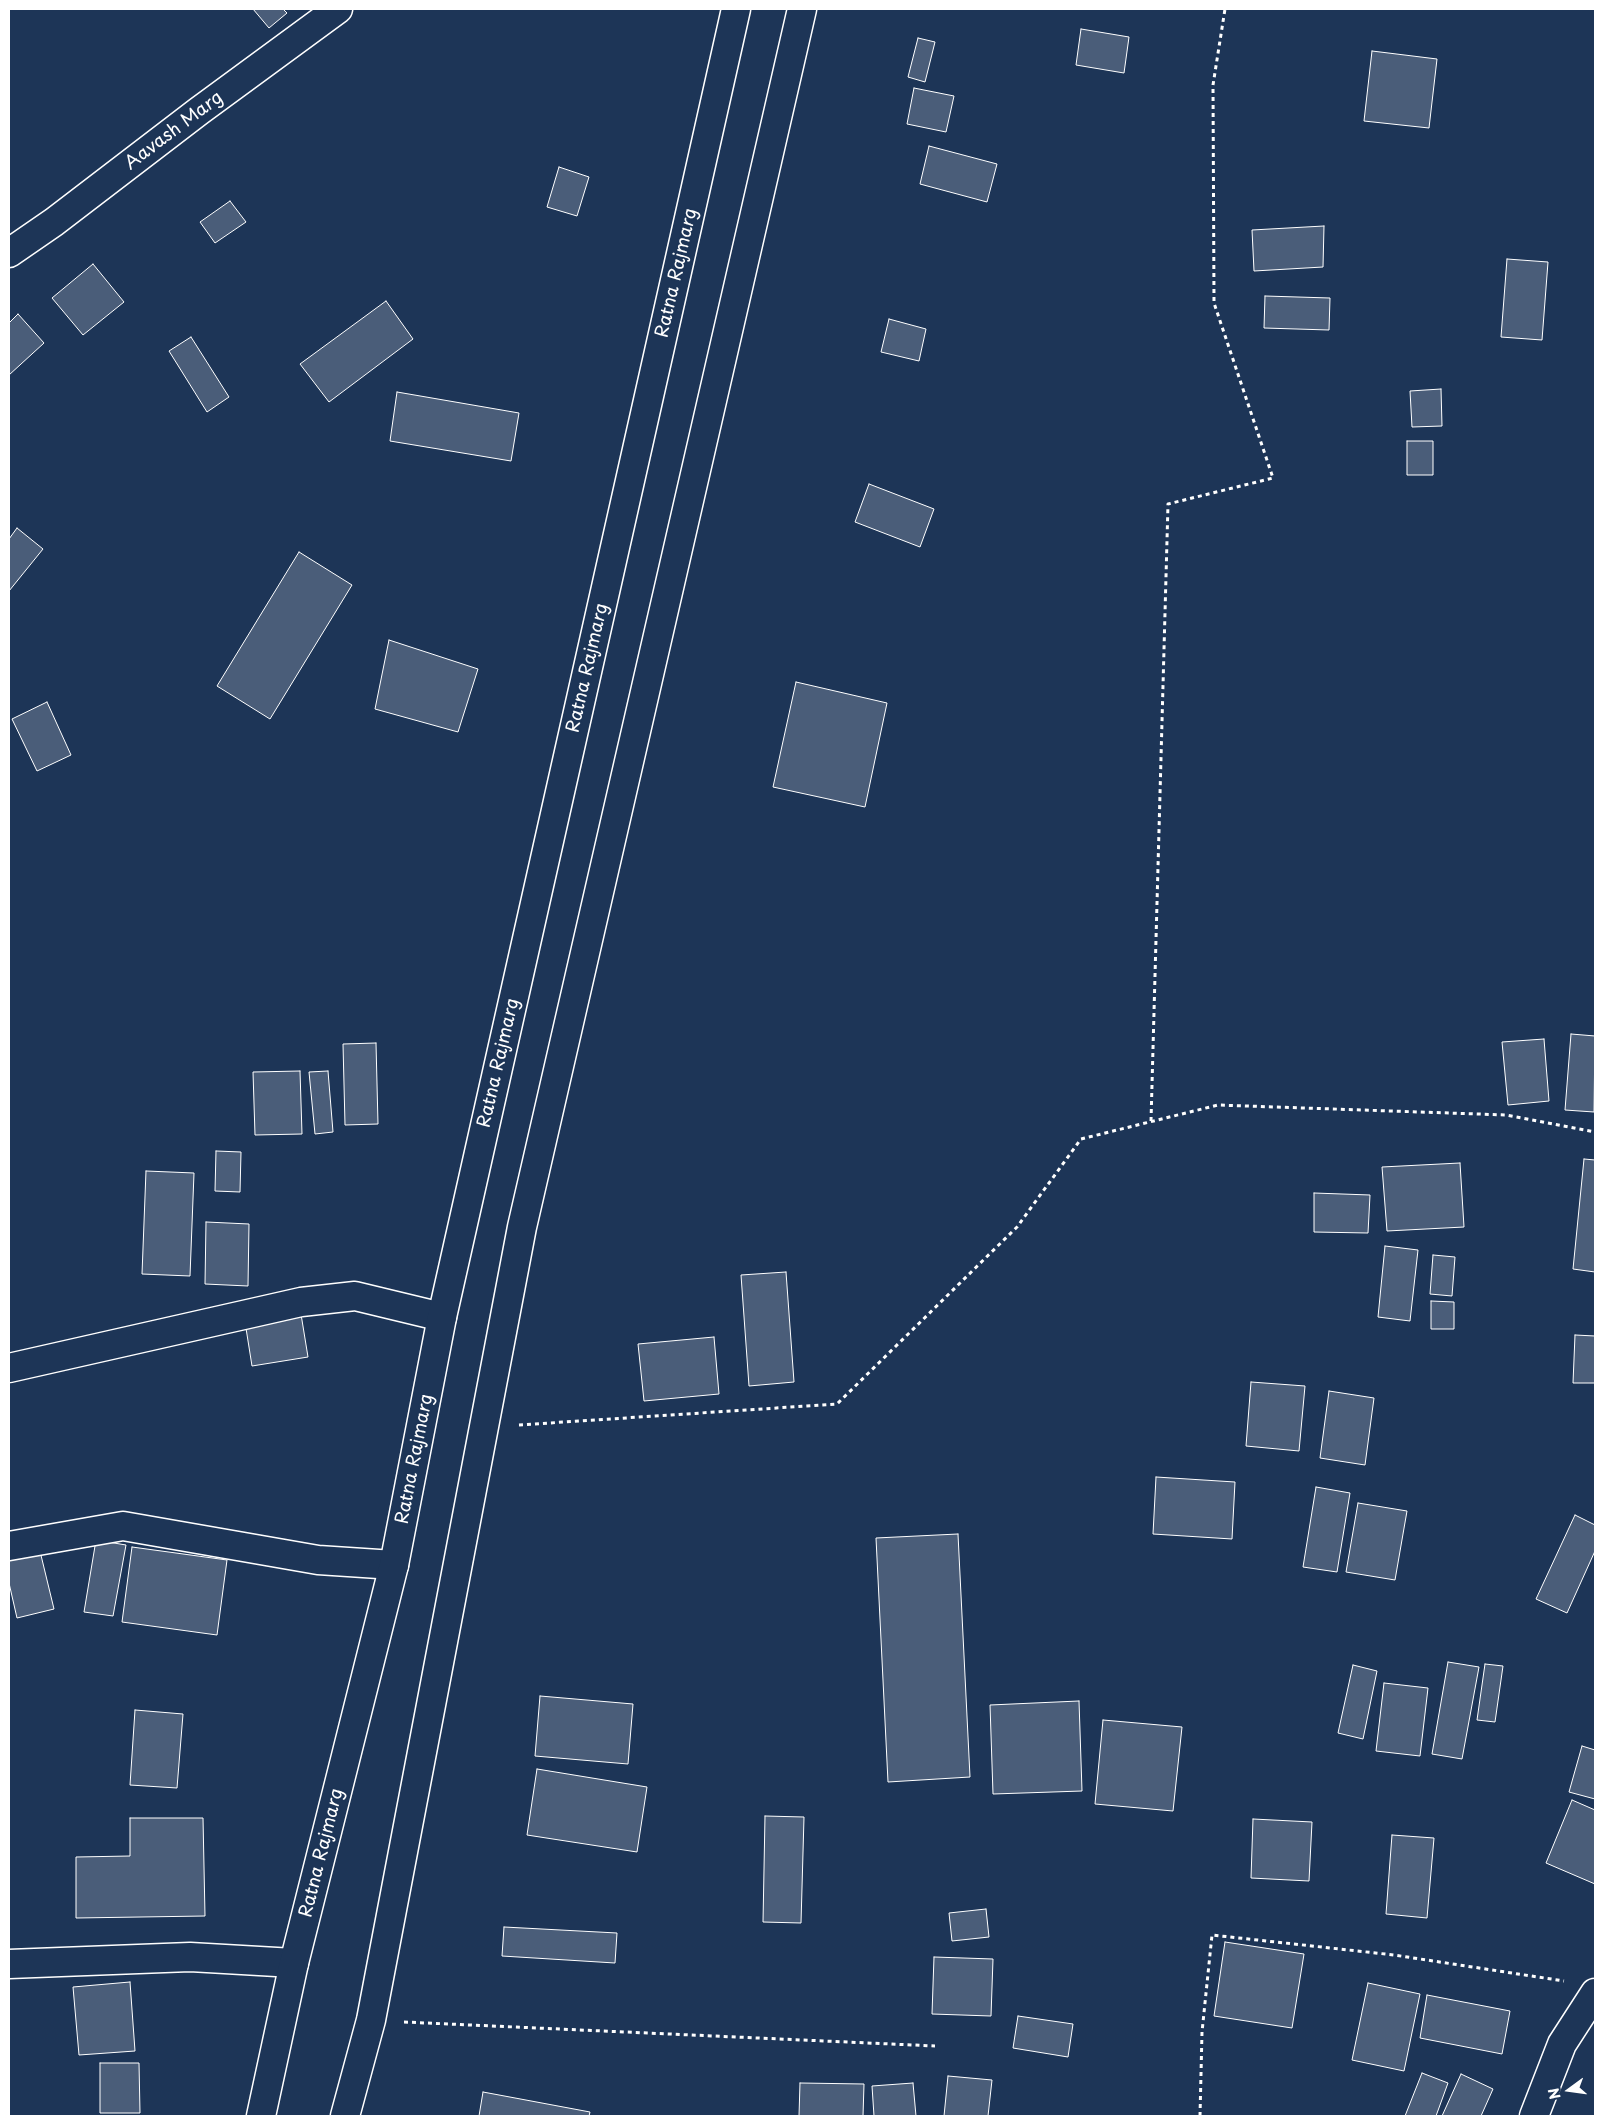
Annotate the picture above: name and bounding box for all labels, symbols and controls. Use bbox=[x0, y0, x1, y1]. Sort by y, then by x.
street label: Aavash Marg bbox=[121, 87, 227, 175]
street label: Ratna Rajmarg bbox=[652, 206, 702, 340]
street label: Ratna Rajmarg bbox=[563, 601, 613, 735]
street label: Ratna Rajmarg bbox=[474, 996, 524, 1130]
street label: Ratna Rajmarg bbox=[392, 1392, 438, 1526]
street label: Ratna Rajmarg bbox=[296, 1786, 348, 1920]
north arrow bbox=[1544, 2065, 1594, 2115]
text: N bbox=[1542, 2086, 1565, 2102]

